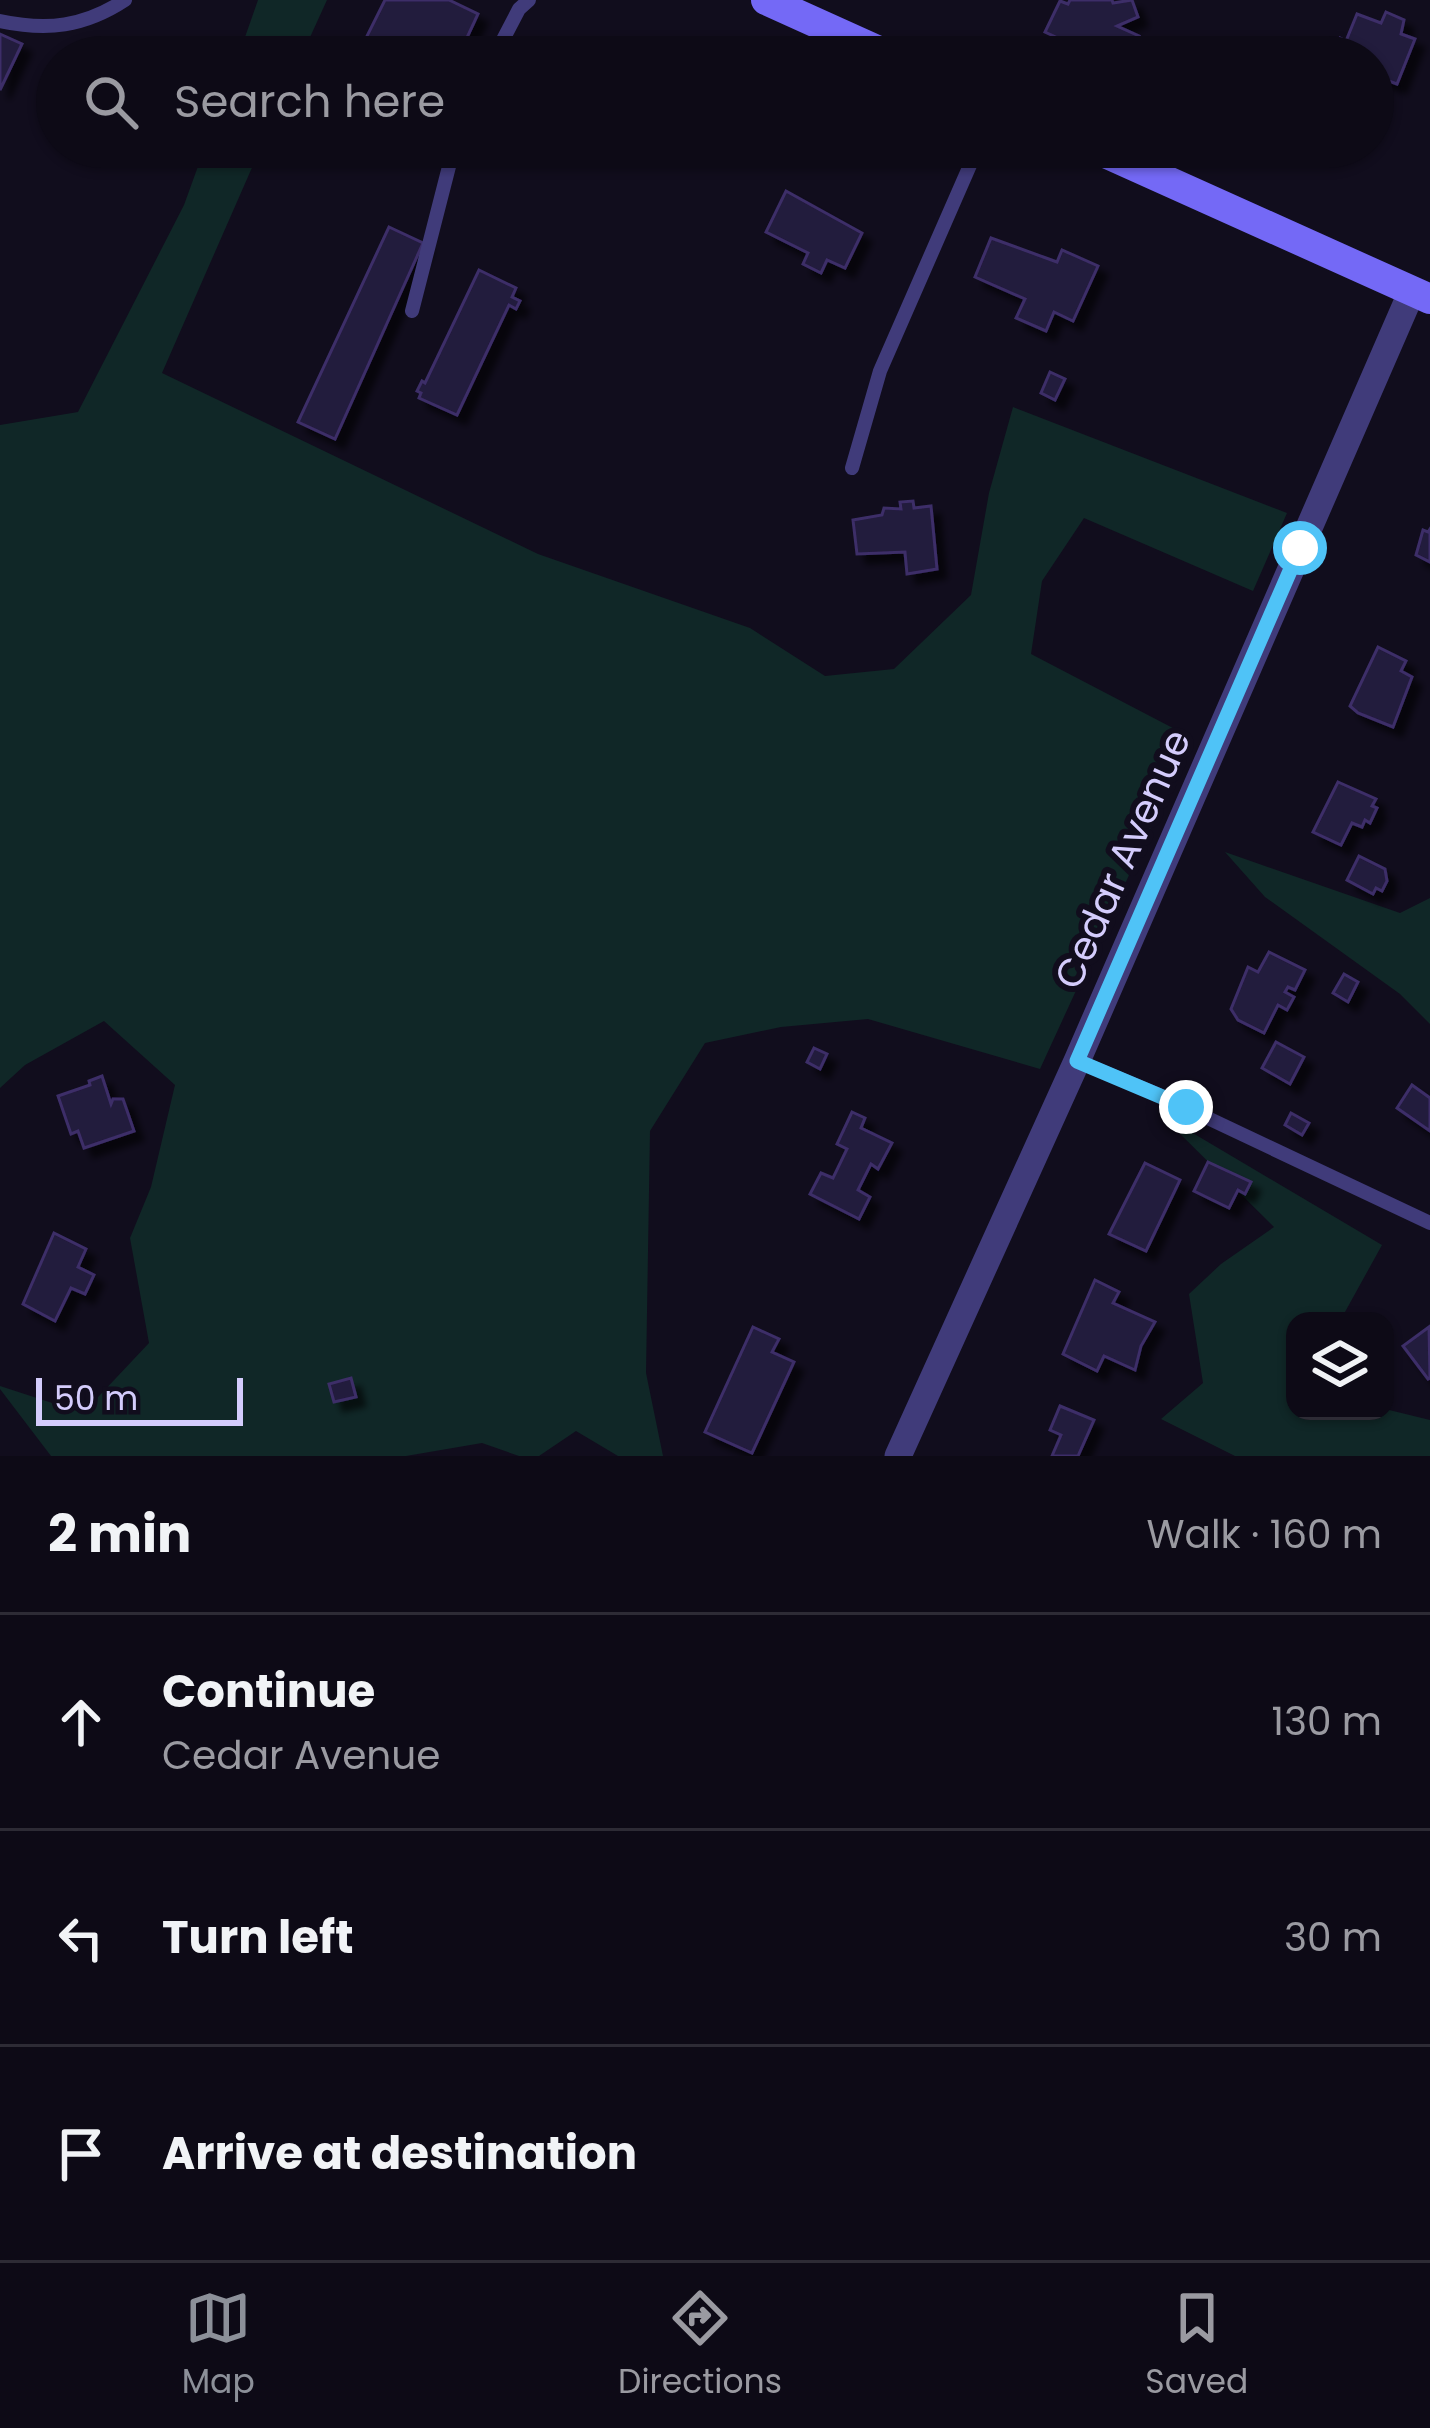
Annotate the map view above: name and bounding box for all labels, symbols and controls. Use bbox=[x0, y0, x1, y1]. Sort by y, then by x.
search box bbox=[36, 36, 1394, 168]
icon: search bbox=[78, 69, 144, 135]
text: Search here bbox=[174, 70, 445, 133]
route start bbox=[1273, 521, 1327, 575]
street label: Cedar Avenue bbox=[1041, 721, 1204, 998]
route end bbox=[1159, 1080, 1213, 1134]
map controls bbox=[1286, 1312, 1394, 1420]
button: layers bbox=[1286, 1312, 1394, 1420]
scale bar bbox=[36, 1372, 243, 1425]
text: 50 m bbox=[54, 1375, 138, 1422]
text: 2 min bbox=[48, 1498, 191, 1570]
text: Walk · 160 m bbox=[1146, 1507, 1382, 1562]
text: Continue bbox=[162, 1660, 375, 1723]
icon: ahead bbox=[48, 1689, 114, 1755]
text: 130 m bbox=[1271, 1694, 1382, 1749]
text: Cedar Avenue bbox=[162, 1728, 440, 1783]
icon: left bbox=[48, 1905, 114, 1971]
text: Turn left bbox=[162, 1906, 354, 1969]
text: 30 m bbox=[1284, 1910, 1382, 1965]
icon: arrive bbox=[48, 2121, 114, 2187]
text: Arrive at destination bbox=[162, 2122, 637, 2185]
tab: Map bbox=[182, 2285, 255, 2407]
tab: Directions bbox=[618, 2285, 782, 2407]
tab: Saved bbox=[1145, 2285, 1248, 2407]

